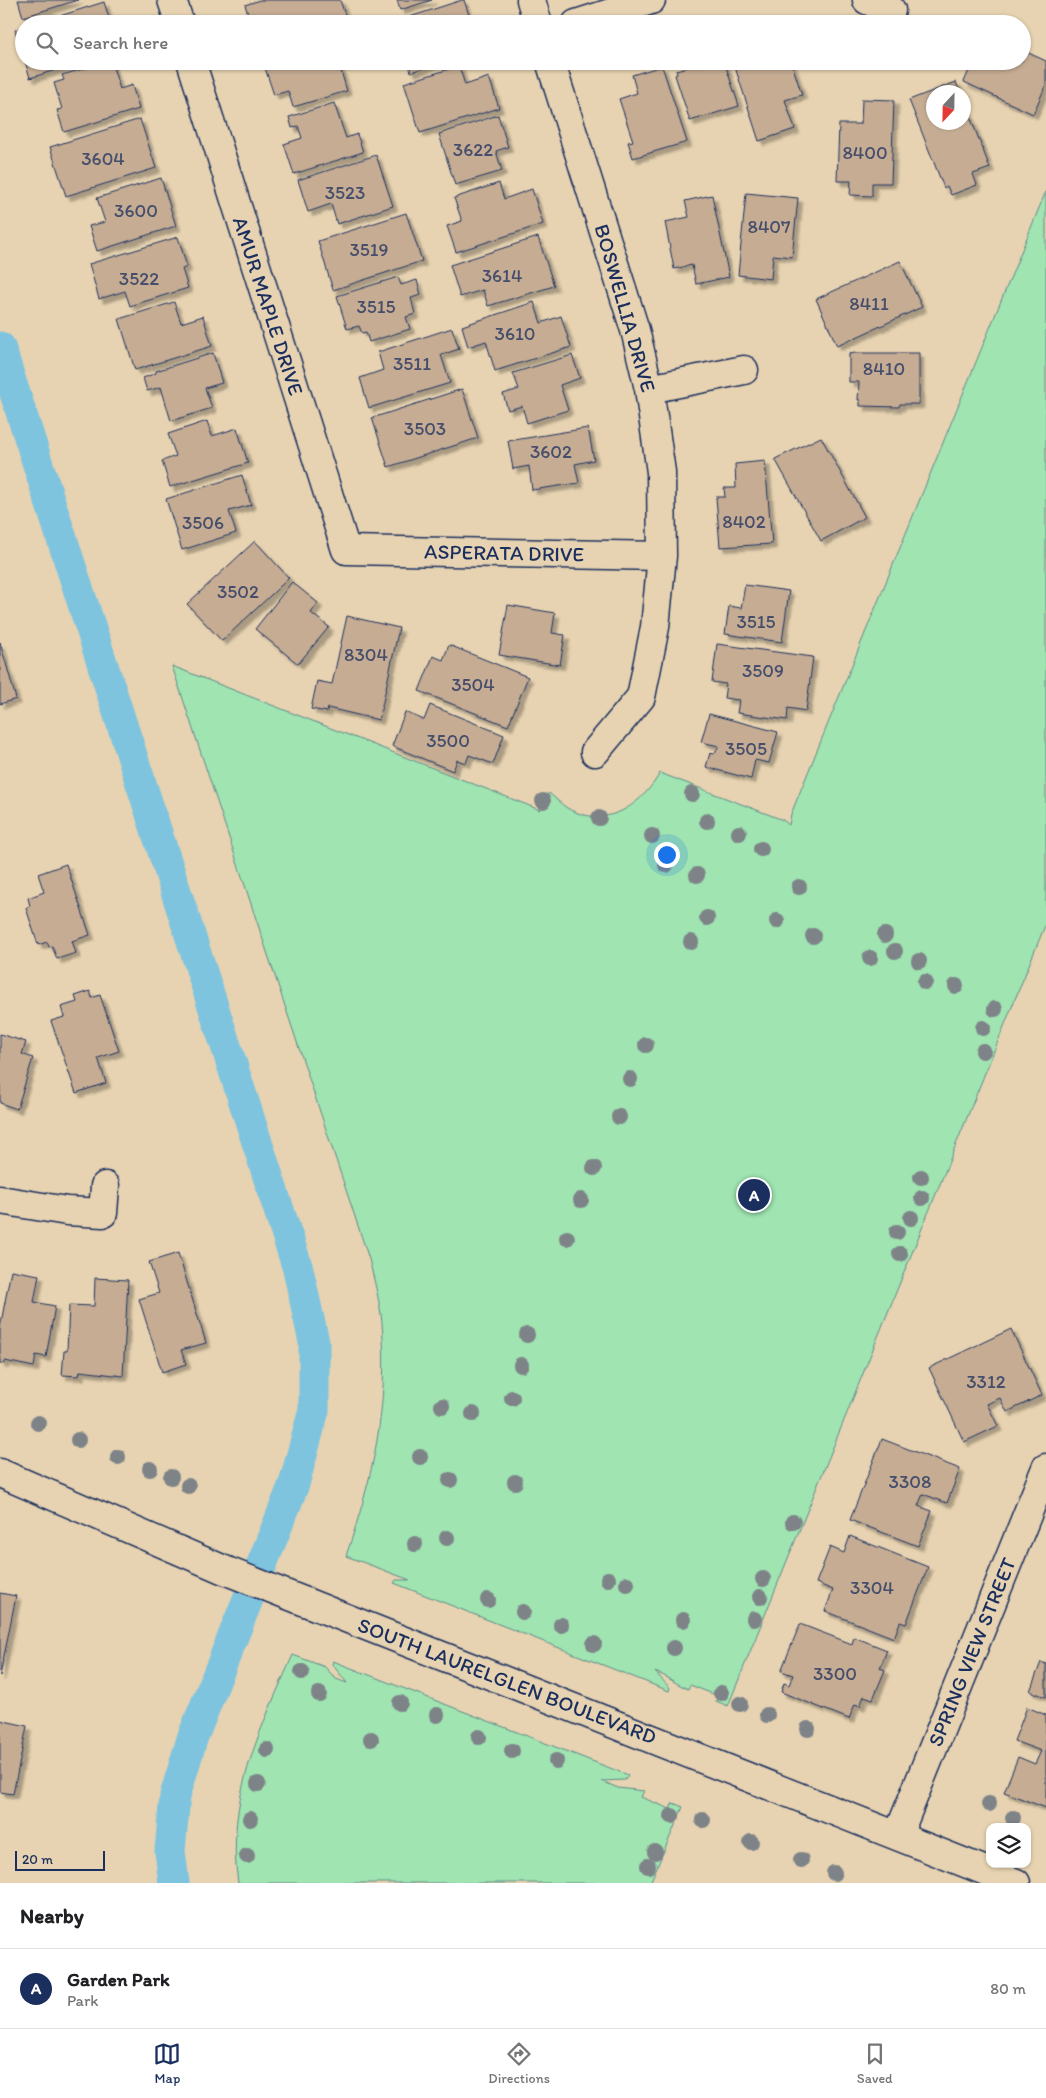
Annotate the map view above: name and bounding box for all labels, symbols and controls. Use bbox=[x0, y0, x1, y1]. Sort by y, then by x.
search box bbox=[15, 15, 1031, 70]
icon: search bbox=[33, 29, 61, 57]
text: Search here bbox=[73, 31, 168, 54]
north arrow bbox=[926, 85, 971, 130]
house number: 3622 bbox=[453, 138, 493, 161]
house number: 8400 bbox=[842, 141, 888, 164]
house number: 3604 bbox=[81, 147, 125, 170]
house number: 3523 bbox=[325, 181, 365, 204]
house number: 3600 bbox=[114, 199, 158, 222]
street label: AMUR MAPLE DRIVE bbox=[228, 213, 309, 398]
house number: 8407 bbox=[748, 215, 790, 238]
street label: BOSWELLIA DRIVE bbox=[590, 221, 661, 395]
house number: 3519 bbox=[349, 238, 389, 261]
house number: 3614 bbox=[482, 264, 522, 287]
house number: 3522 bbox=[119, 267, 159, 290]
house number: 8411 bbox=[849, 292, 889, 315]
house number: 3515 bbox=[356, 295, 396, 318]
house number: 3610 bbox=[495, 322, 535, 345]
house number: 3511 bbox=[393, 352, 431, 375]
house number: 8410 bbox=[863, 357, 905, 380]
house number: 3503 bbox=[404, 417, 446, 440]
house number: 3602 bbox=[530, 440, 572, 463]
house number: 8402 bbox=[722, 510, 766, 533]
house number: 3506 bbox=[182, 511, 224, 534]
street label: ASPERATA DRIVE bbox=[424, 539, 584, 566]
house number: 3502 bbox=[217, 580, 259, 603]
house number: 3515 bbox=[736, 610, 776, 633]
house number: 8304 bbox=[344, 643, 388, 666]
house number: 3509 bbox=[742, 659, 784, 682]
house number: 3504 bbox=[451, 673, 495, 696]
house number: 3500 bbox=[426, 729, 470, 752]
house number: 3505 bbox=[725, 737, 767, 760]
your location bbox=[654, 842, 680, 868]
pin: A bbox=[738, 1176, 770, 1214]
house number: 3312 bbox=[966, 1370, 1006, 1393]
house number: 3308 bbox=[889, 1470, 931, 1493]
street label: SPRING VIEW STREET bbox=[922, 1554, 1021, 1750]
house number: 3304 bbox=[850, 1576, 894, 1599]
street label: SOUTH LAURELGLEN BOULEVARD bbox=[354, 1612, 660, 1749]
house number: 3300 bbox=[813, 1662, 857, 1685]
map controls bbox=[986, 1823, 1031, 1868]
button: layers bbox=[986, 1823, 1031, 1868]
scale bar bbox=[15, 1848, 105, 1871]
text: 20 m bbox=[22, 1851, 53, 1868]
text: Nearby bbox=[20, 1903, 84, 1928]
text: Garden Park bbox=[67, 1968, 170, 1991]
text: A bbox=[31, 1979, 41, 1998]
text: 80 m bbox=[990, 1979, 1026, 1998]
text: Park bbox=[67, 1991, 98, 2010]
tab: Map bbox=[153, 2040, 181, 2087]
tab: Directions bbox=[488, 2040, 550, 2087]
tab: Saved bbox=[857, 2040, 893, 2087]

